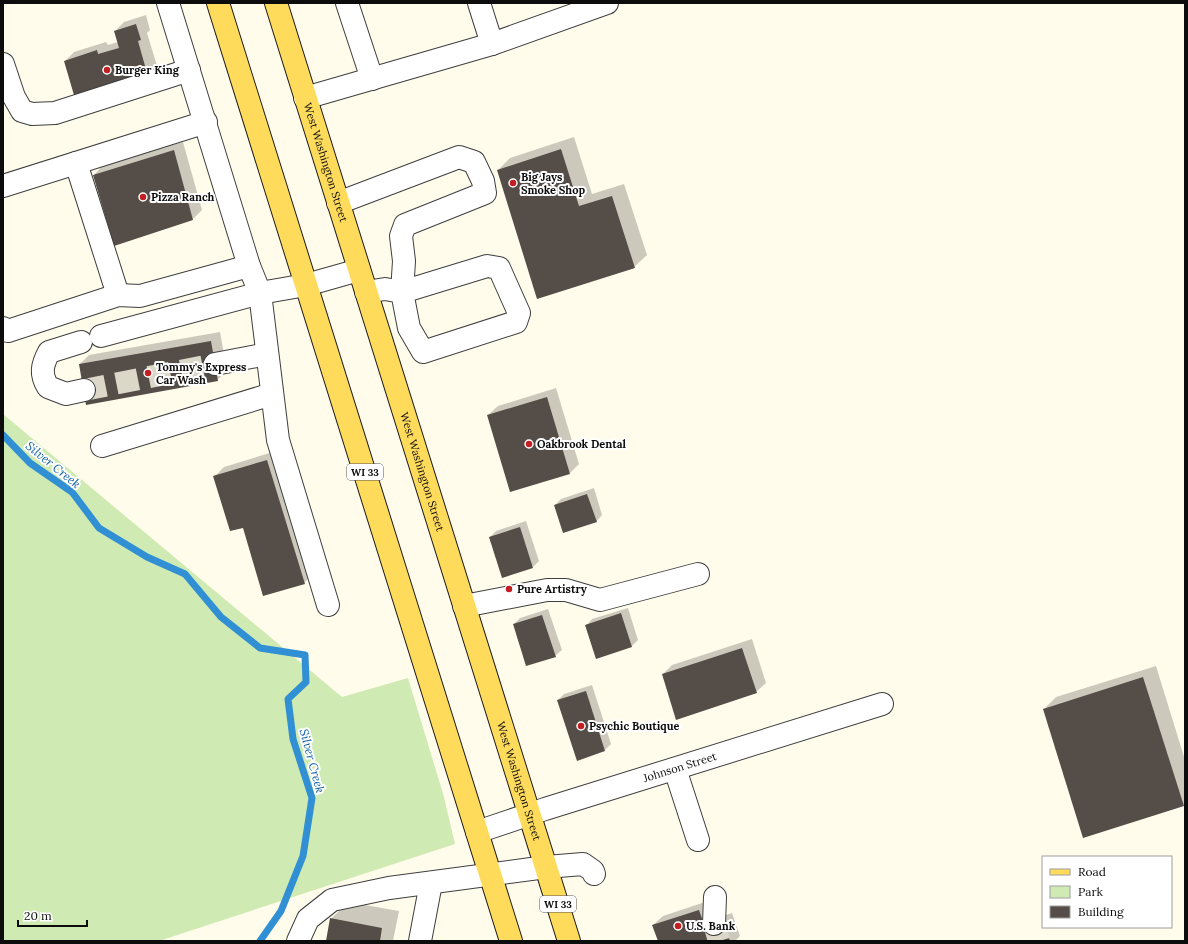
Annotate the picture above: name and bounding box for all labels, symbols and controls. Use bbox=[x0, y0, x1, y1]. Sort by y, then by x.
place label: Burger King bbox=[115, 63, 180, 77]
marker: Burger King bbox=[102, 65, 112, 75]
street label: West Washington Street bbox=[301, 101, 351, 224]
place label: Big Jays Smoke Shop bbox=[521, 170, 585, 197]
marker: Big Jays Smoke Shop bbox=[508, 178, 518, 188]
place label: Pizza Ranch bbox=[151, 190, 215, 204]
marker: Pizza Ranch bbox=[138, 192, 148, 202]
place label: Tommy's Express Car Wash bbox=[156, 360, 246, 387]
marker: Tommy's Express Car Wash bbox=[143, 368, 153, 378]
street label: West Washington Street bbox=[397, 410, 448, 534]
place label: Oakbrook Dental bbox=[537, 437, 627, 451]
water label: Silver Creek bbox=[23, 438, 84, 491]
marker: Oakbrook Dental bbox=[524, 439, 534, 449]
road number: WI 33 bbox=[347, 464, 383, 480]
place label: Pure Artistry bbox=[517, 582, 588, 596]
marker: Pure Artistry bbox=[504, 584, 514, 594]
place label: Psychic Boutique bbox=[589, 719, 679, 733]
street label: West Washington Street bbox=[494, 720, 544, 843]
marker: Psychic Boutique bbox=[576, 721, 586, 731]
water label: Silver Creek bbox=[297, 727, 328, 795]
street label: Johnson Street bbox=[640, 749, 719, 785]
legend bbox=[1042, 856, 1172, 928]
text: Road bbox=[1078, 864, 1106, 879]
text: Park bbox=[1078, 884, 1104, 899]
road number: WI 33 bbox=[540, 896, 576, 912]
scale bar bbox=[18, 902, 87, 928]
text: Building bbox=[1078, 904, 1124, 919]
text: 20 m bbox=[24, 908, 52, 923]
place label: U.S. Bank bbox=[686, 919, 736, 933]
marker: U.S. Bank bbox=[673, 921, 683, 931]

